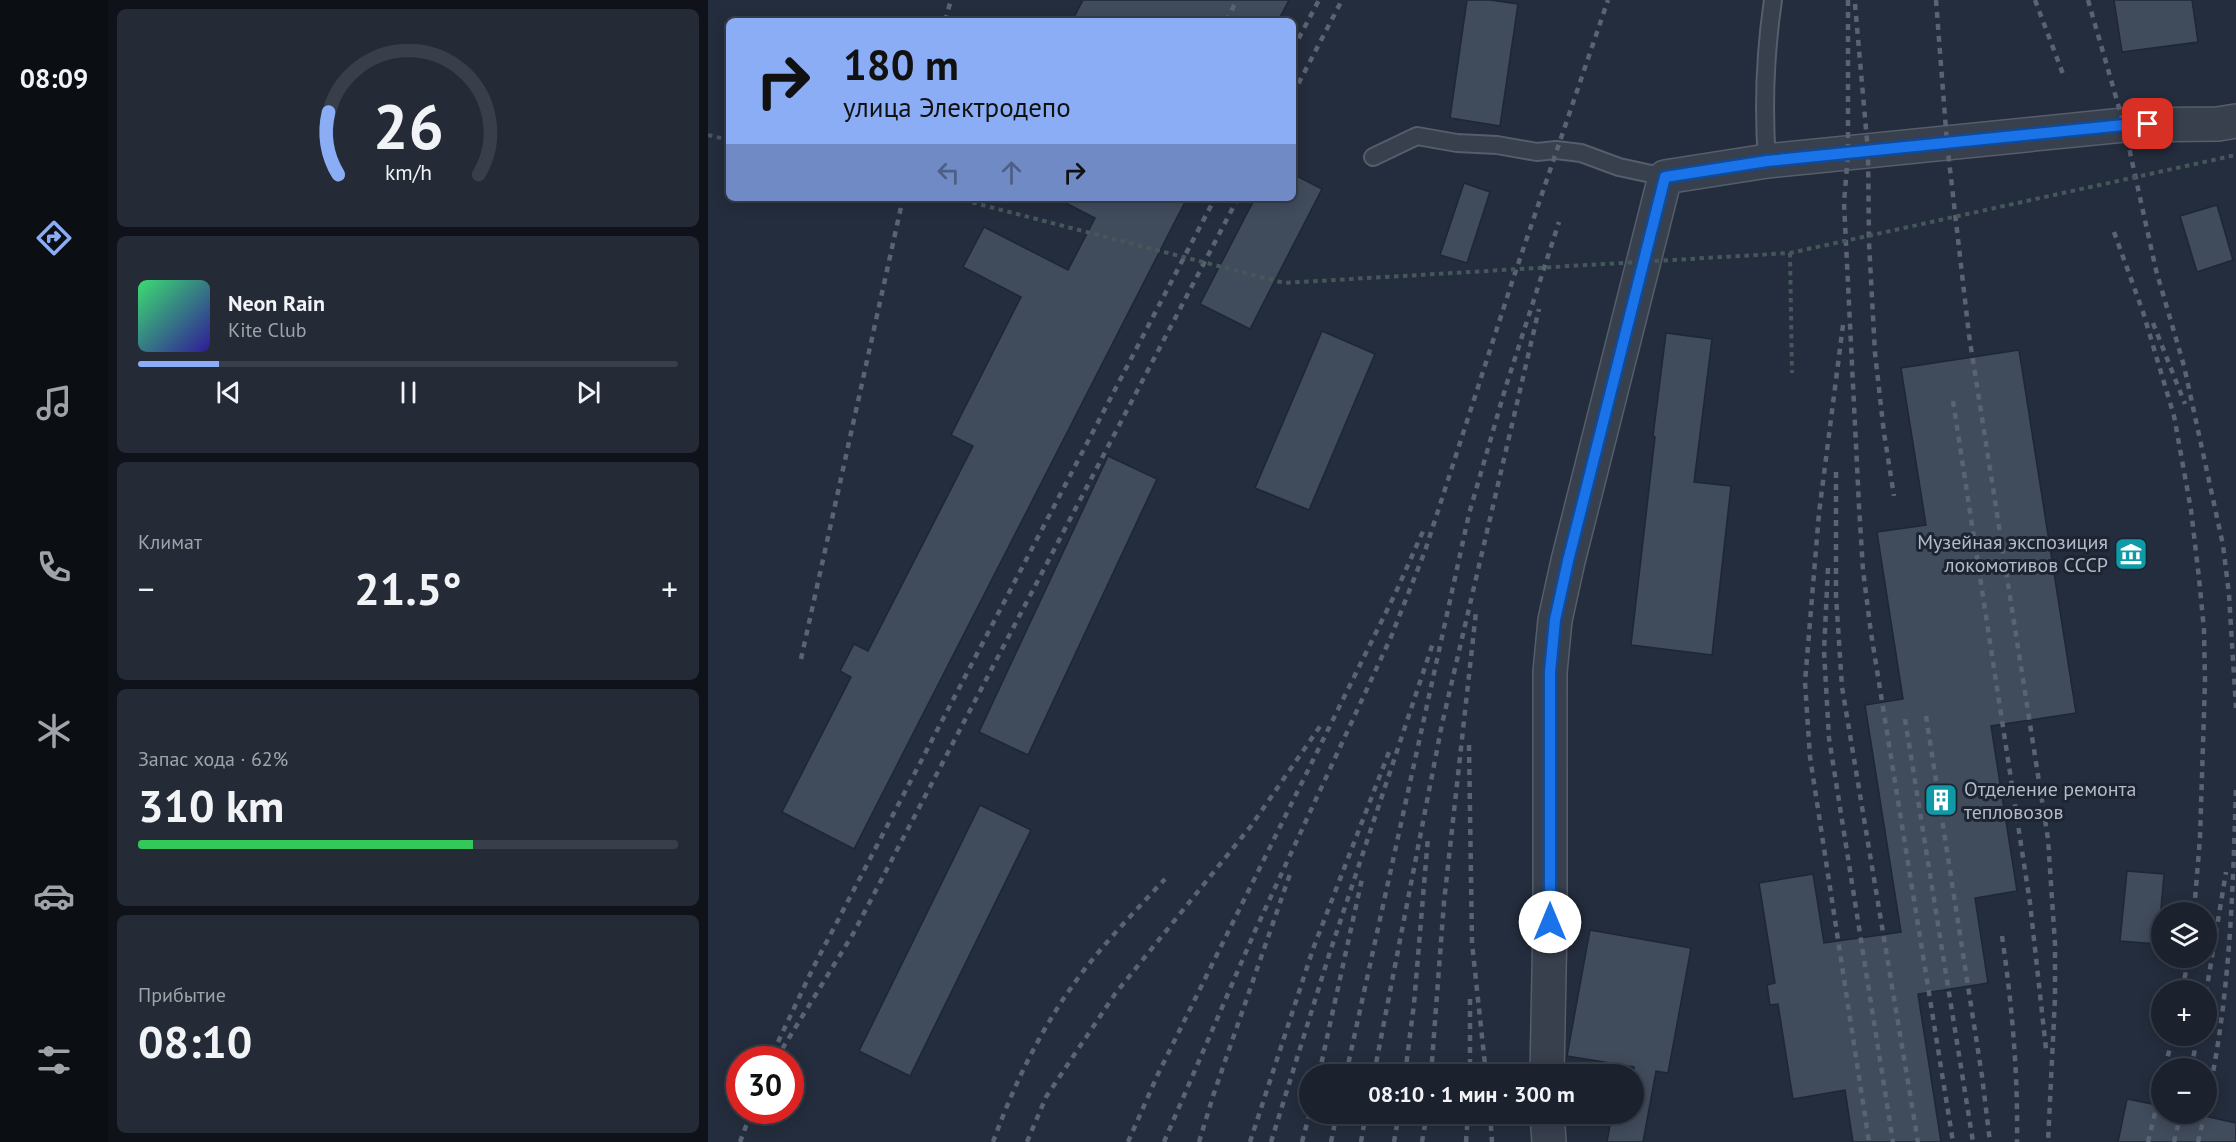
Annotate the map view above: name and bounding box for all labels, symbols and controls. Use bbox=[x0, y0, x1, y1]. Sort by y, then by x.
text: 180 m bbox=[843, 37, 959, 92]
icon: right bbox=[744, 42, 822, 120]
text: 08:09 bbox=[20, 61, 88, 95]
text: 26 bbox=[373, 85, 443, 166]
text: улица Электродепо bbox=[843, 90, 1071, 124]
pin bbox=[2122, 98, 2173, 149]
icon: arrive bbox=[2131, 107, 2164, 140]
icon: left bbox=[932, 156, 965, 189]
icon: ahead bbox=[995, 156, 1028, 189]
icon: right bbox=[1058, 156, 1091, 189]
text: km/h bbox=[384, 158, 431, 186]
icon: directions bbox=[33, 217, 75, 259]
text: Neon Rain bbox=[228, 289, 325, 317]
text: Kite Club bbox=[228, 317, 306, 343]
icon: previous bbox=[212, 376, 245, 409]
icon: pause bbox=[392, 376, 425, 409]
icon: next bbox=[572, 376, 605, 409]
icon: music bbox=[33, 382, 75, 424]
text: Климат bbox=[138, 529, 202, 555]
place label: Музейная экспозиция локомотивов СССР bbox=[1917, 529, 2108, 578]
museum icon: Музейная экспозиция локомотивов СССР bbox=[2113, 536, 2149, 572]
icon: phone bbox=[33, 546, 75, 588]
text: 21.5° bbox=[354, 559, 462, 617]
text: − bbox=[138, 567, 155, 610]
text: + bbox=[661, 567, 678, 610]
icon: climate bbox=[33, 710, 75, 752]
text: Запас хода · 62% bbox=[138, 746, 288, 772]
text: 310 km bbox=[138, 776, 284, 834]
place label: Отделение ремонта тепловозов bbox=[1964, 776, 2136, 825]
building icon: Отделение ремонта тепловозов bbox=[1923, 782, 1959, 818]
icon: car bbox=[33, 875, 75, 917]
position arrow bbox=[1518, 890, 1582, 954]
map controls bbox=[2151, 902, 2217, 1124]
button: layers bbox=[2151, 902, 2217, 968]
button: + bbox=[2151, 980, 2217, 1046]
text: Прибытие bbox=[138, 982, 226, 1008]
text: 08:10 bbox=[138, 1012, 252, 1070]
icon: filters bbox=[33, 1039, 75, 1081]
speed limit sign: 30 bbox=[726, 1046, 804, 1124]
button: − bbox=[2151, 1058, 2217, 1124]
text: 08:10 · 1 мин · 300 m bbox=[1368, 1080, 1575, 1108]

